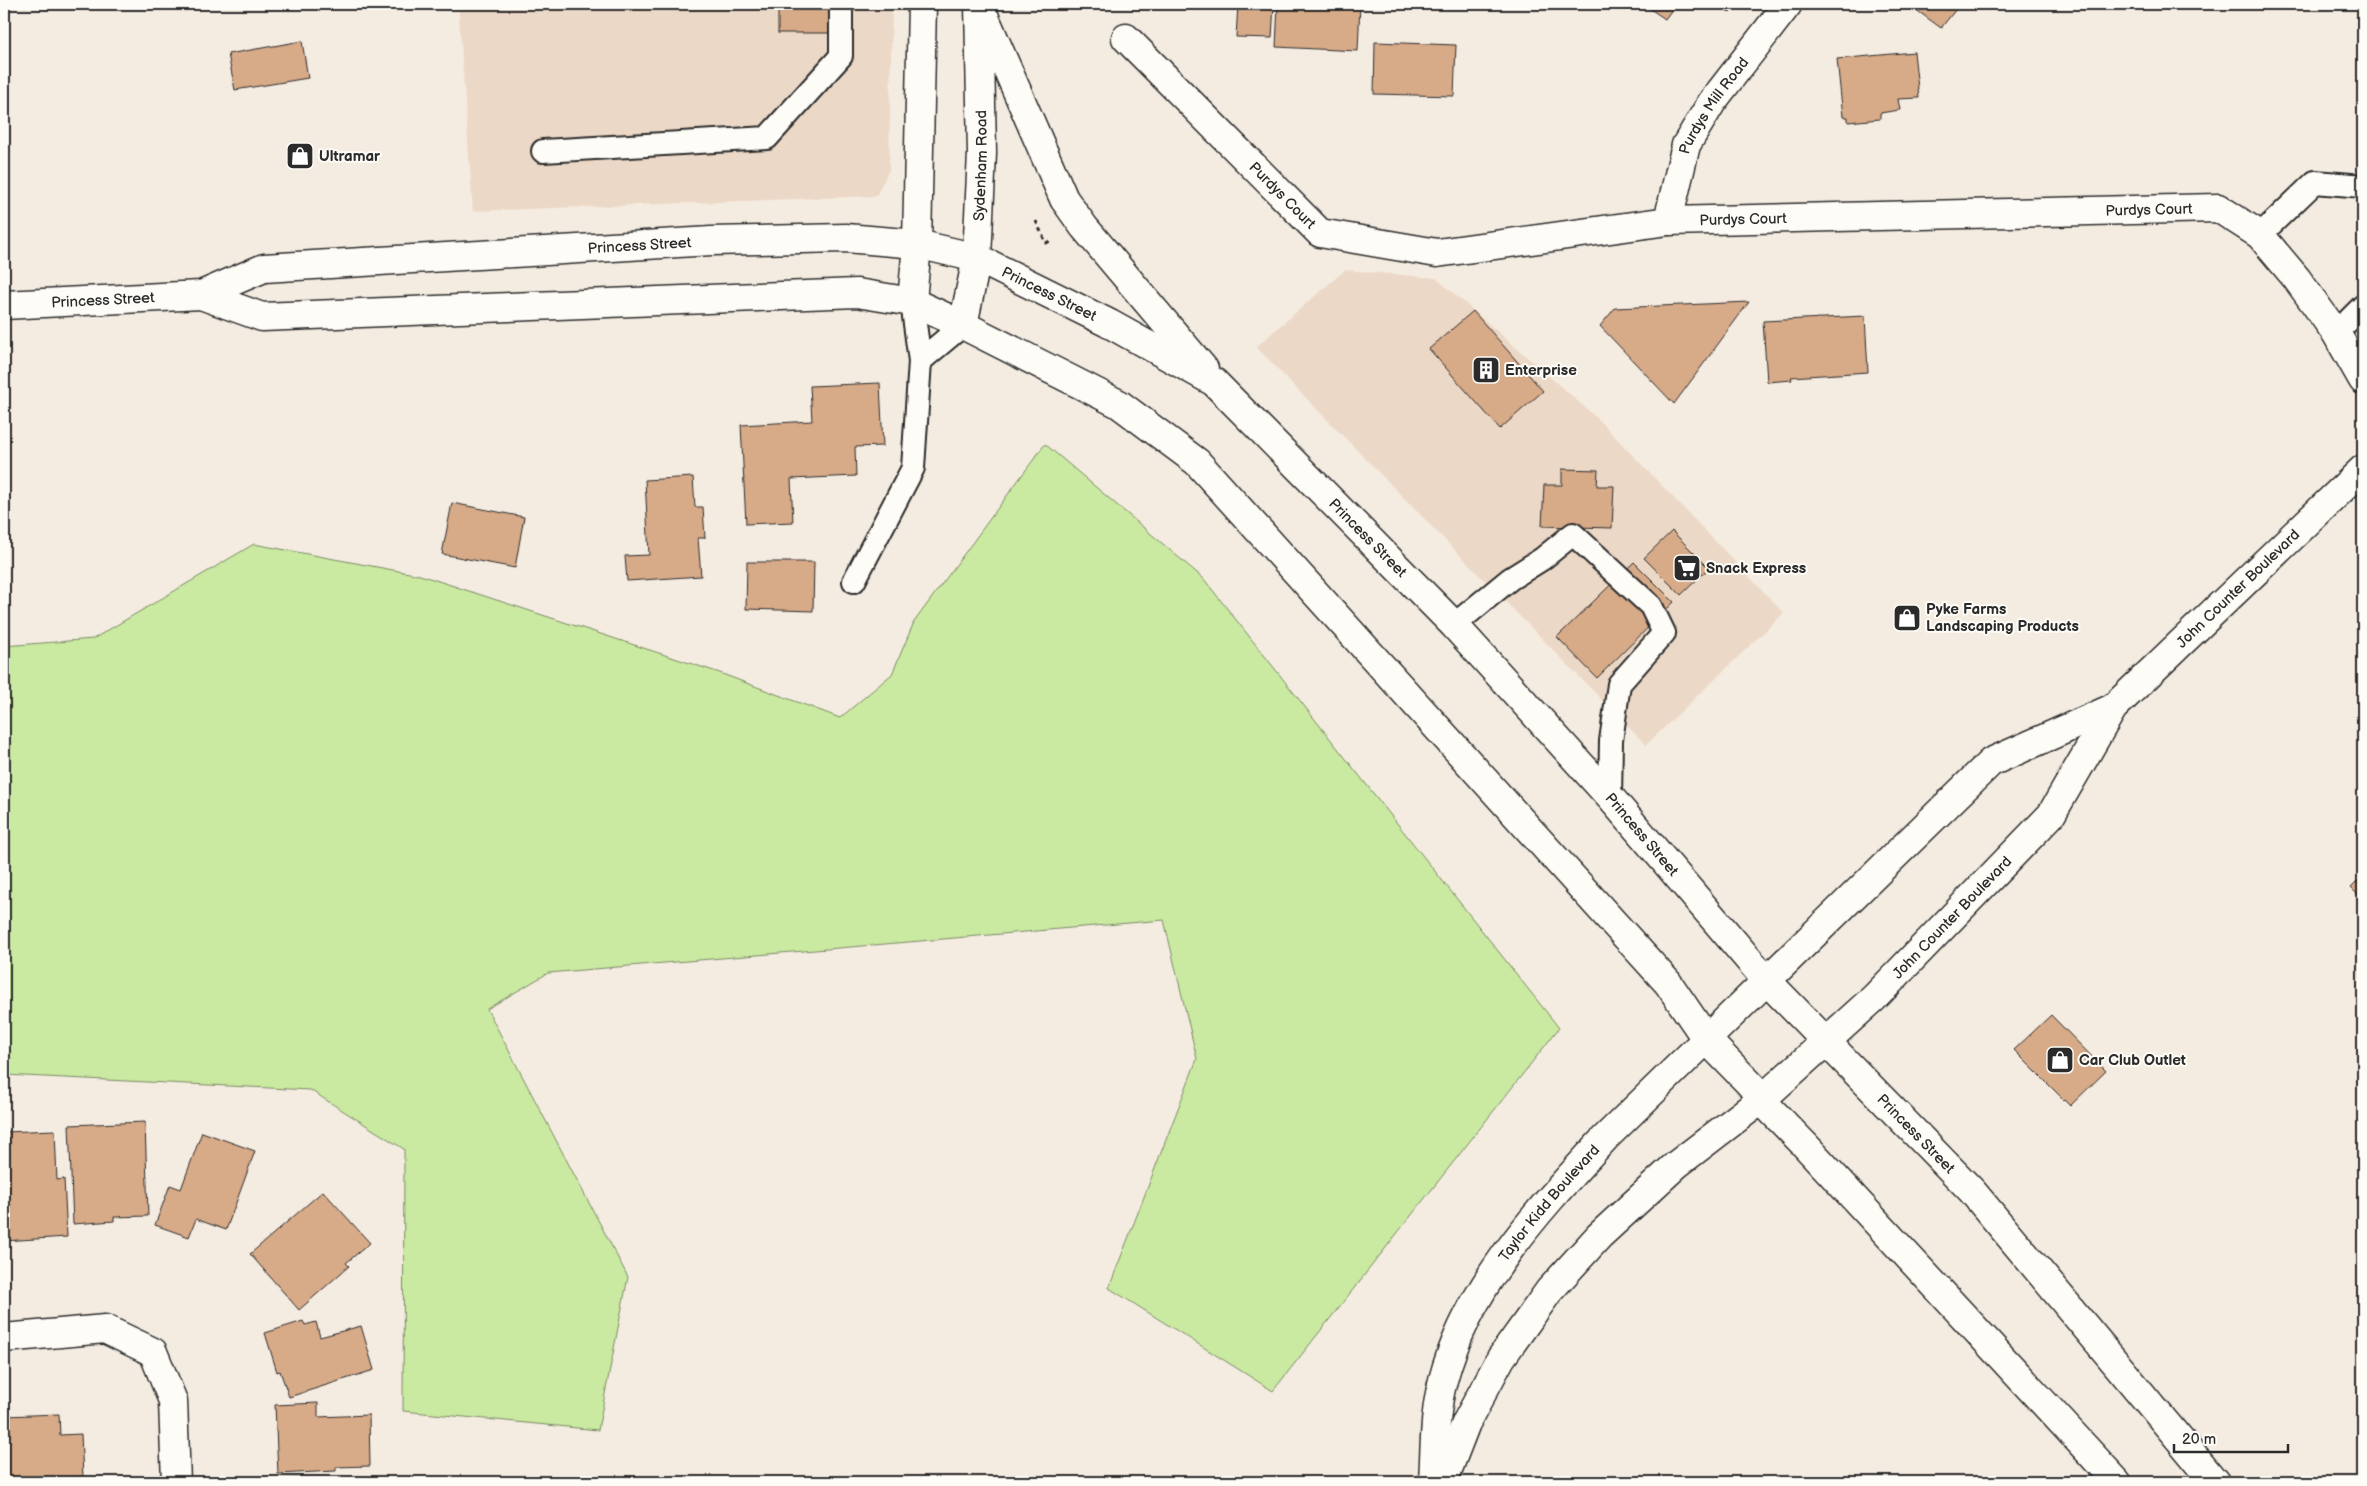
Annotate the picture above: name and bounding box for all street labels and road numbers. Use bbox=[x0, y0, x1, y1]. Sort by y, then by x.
street label: Purdys Mill Road bbox=[1675, 54, 1753, 156]
street label: Sydenham Road bbox=[970, 110, 992, 221]
street label: Purdys Court bbox=[1245, 158, 1320, 234]
street label: Purdys Court bbox=[2105, 200, 2193, 221]
street label: Purdys Court bbox=[1699, 209, 1787, 230]
street label: Princess Street bbox=[587, 233, 692, 258]
street label: Princess Street bbox=[998, 263, 1100, 326]
street label: Princess Street bbox=[51, 288, 156, 313]
street label: Princess Street bbox=[1324, 495, 1411, 582]
street label: John Counter Boulevard bbox=[2173, 525, 2304, 652]
street label: Princess Street bbox=[1601, 789, 1683, 881]
street label: John Counter Boulevard bbox=[1889, 852, 2016, 983]
street label: Princess Street bbox=[1873, 1090, 1959, 1178]
street label: Taylor Kidd Boulevard bbox=[1495, 1141, 1604, 1265]

